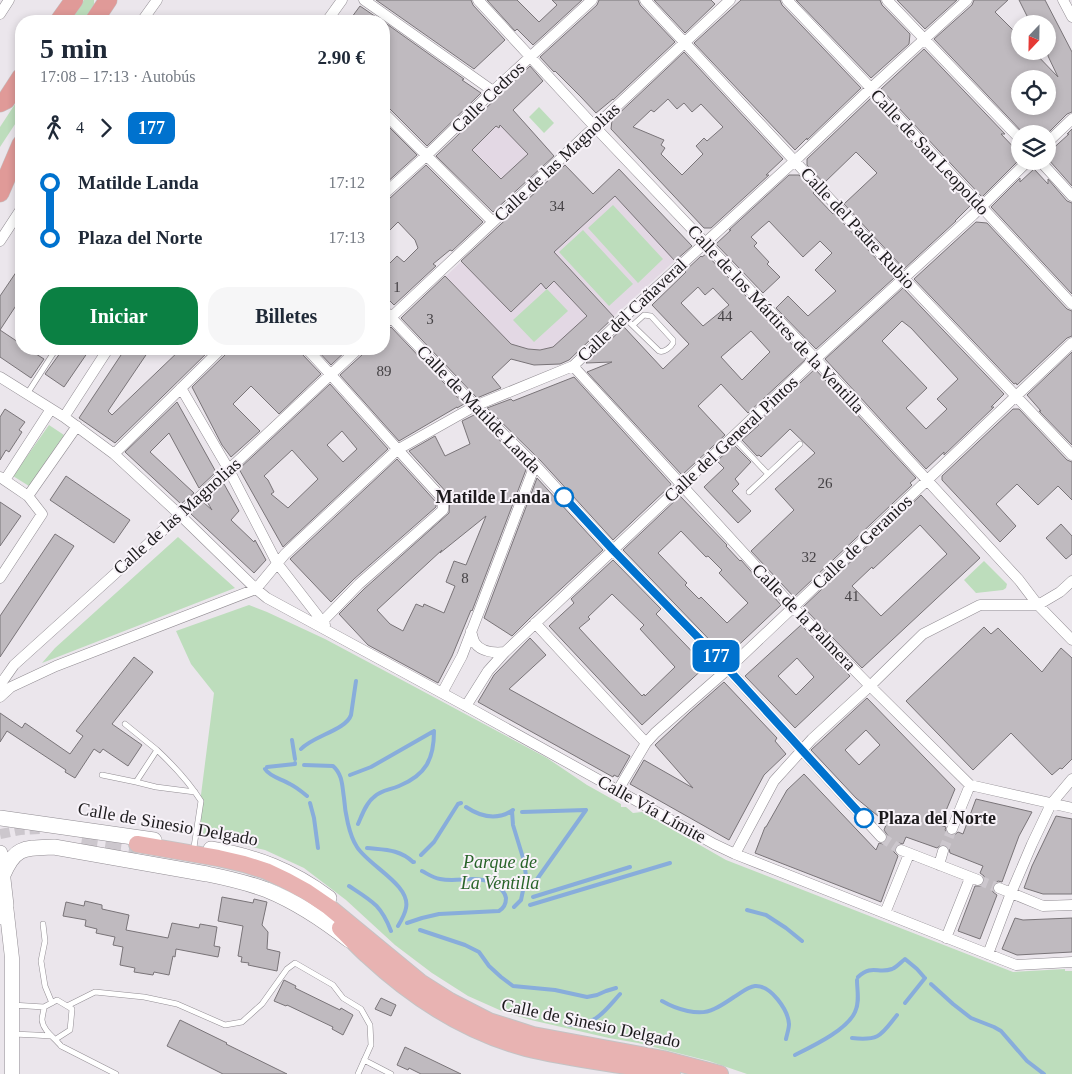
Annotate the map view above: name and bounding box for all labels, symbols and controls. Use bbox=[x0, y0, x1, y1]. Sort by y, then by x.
north arrow bbox=[1011, 15, 1056, 60]
map controls bbox=[1011, 15, 1056, 170]
text: 5 min bbox=[40, 33, 108, 64]
text: 2.90 € bbox=[318, 47, 365, 68]
street label: Calle Cedros bbox=[447, 57, 529, 137]
text: 17:08 – 17:13 · Autobús bbox=[40, 68, 196, 85]
button: locate bbox=[1011, 70, 1056, 115]
street label: Calle de San Leopoldo bbox=[867, 85, 993, 219]
street label: Calle de las Magnolias bbox=[490, 99, 624, 225]
icon: walk bbox=[40, 114, 68, 142]
icon: forward bbox=[92, 114, 120, 142]
text: 177 bbox=[138, 118, 165, 138]
text: 4 bbox=[76, 119, 84, 136]
button: layers bbox=[1011, 125, 1056, 170]
street label: Calle del Padre Rubio bbox=[797, 163, 919, 293]
text: Matilde Landa bbox=[78, 172, 199, 193]
text: 17:12 bbox=[329, 174, 365, 191]
house number: 34 bbox=[550, 198, 565, 214]
street label: Calle de los Mártires de la Ventilla bbox=[684, 221, 868, 417]
text: Plaza del Norte bbox=[78, 227, 203, 248]
text: 17:13 bbox=[329, 229, 365, 246]
street label: Calle del Cañaveral bbox=[573, 254, 691, 366]
house number: 1 bbox=[393, 279, 401, 295]
button: Iniciar bbox=[40, 287, 198, 345]
button: Billetes bbox=[208, 287, 365, 345]
house number: 44 bbox=[718, 308, 733, 324]
house number: 3 bbox=[426, 311, 434, 327]
street label: Calle de Matilde Landa bbox=[413, 341, 545, 477]
house number: 89 bbox=[377, 363, 392, 379]
street label: Calle del General Pintos bbox=[660, 372, 802, 506]
street label: Calle de las Magnolias bbox=[109, 454, 245, 578]
house number: 26 bbox=[818, 475, 833, 491]
place label: Matilde Landa bbox=[435, 487, 550, 507]
marker: Matilde Landa bbox=[554, 487, 574, 507]
street label: Calle de Geranios bbox=[808, 491, 916, 593]
house number: 32 bbox=[802, 549, 817, 565]
street label: Calle de la Palmera bbox=[748, 560, 860, 674]
house number: 8 bbox=[461, 570, 469, 586]
house number: 41 bbox=[845, 588, 860, 604]
line badge: 177 bbox=[687, 640, 745, 672]
text: 177 bbox=[703, 646, 730, 666]
street label: Calle Vía Límite bbox=[594, 771, 710, 847]
street label: Calle de Sinesio Delgado bbox=[76, 798, 260, 850]
marker: Plaza del Norte bbox=[854, 808, 874, 828]
place label: Plaza del Norte bbox=[878, 808, 996, 828]
park label: Parque de La Ventilla bbox=[460, 852, 539, 893]
street label: Calle de Sinesio Delgado bbox=[500, 994, 682, 1052]

